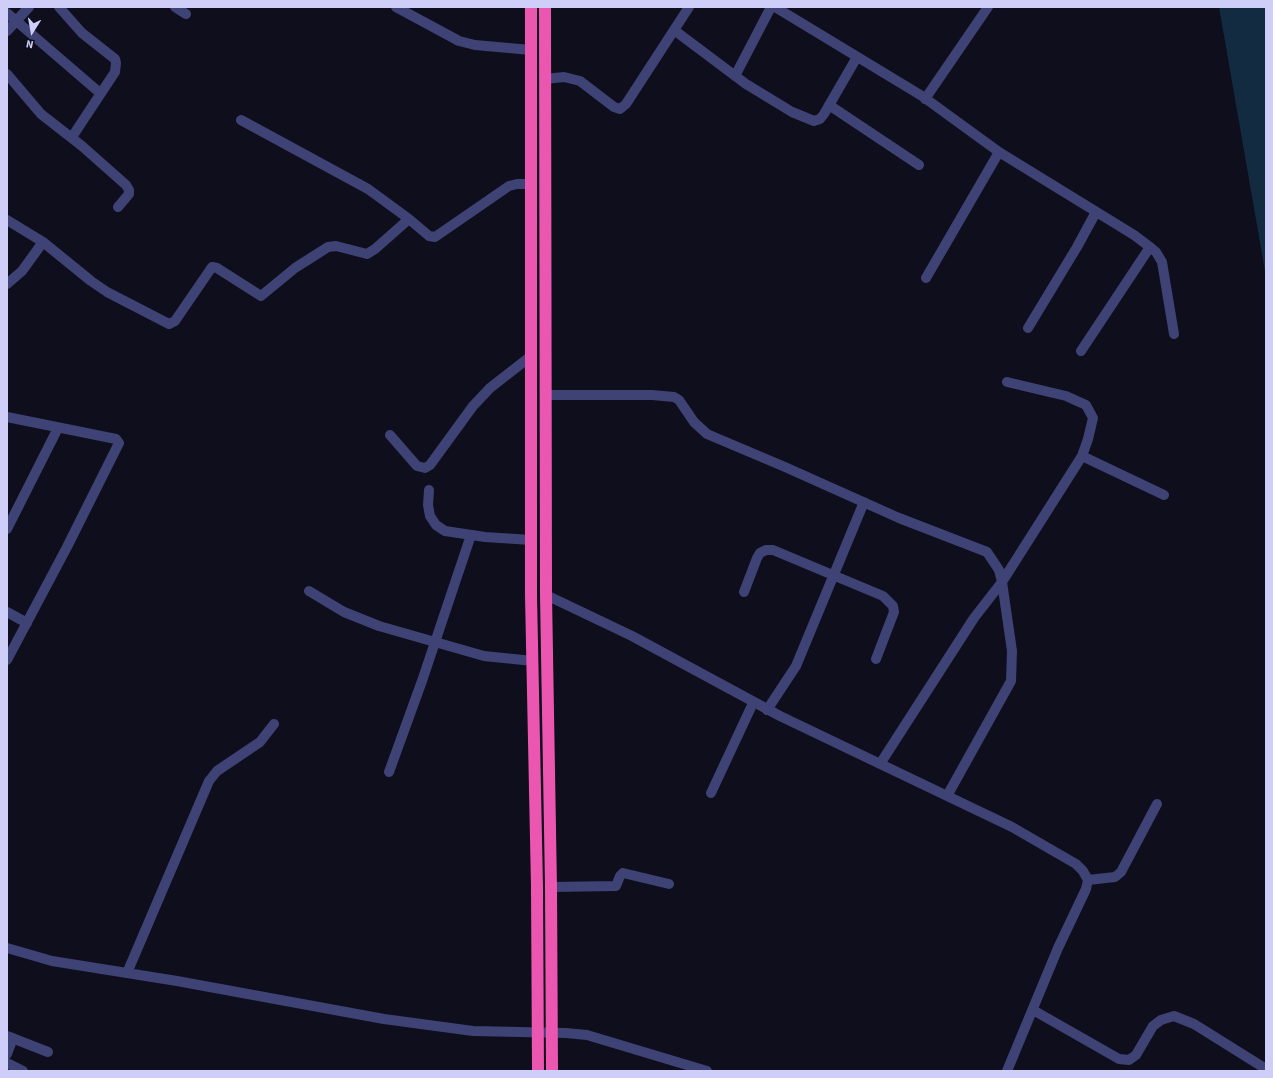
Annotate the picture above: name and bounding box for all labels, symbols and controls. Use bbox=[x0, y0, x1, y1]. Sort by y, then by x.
north arrow bbox=[12, 12, 52, 52]
text: N bbox=[25, 36, 35, 52]

